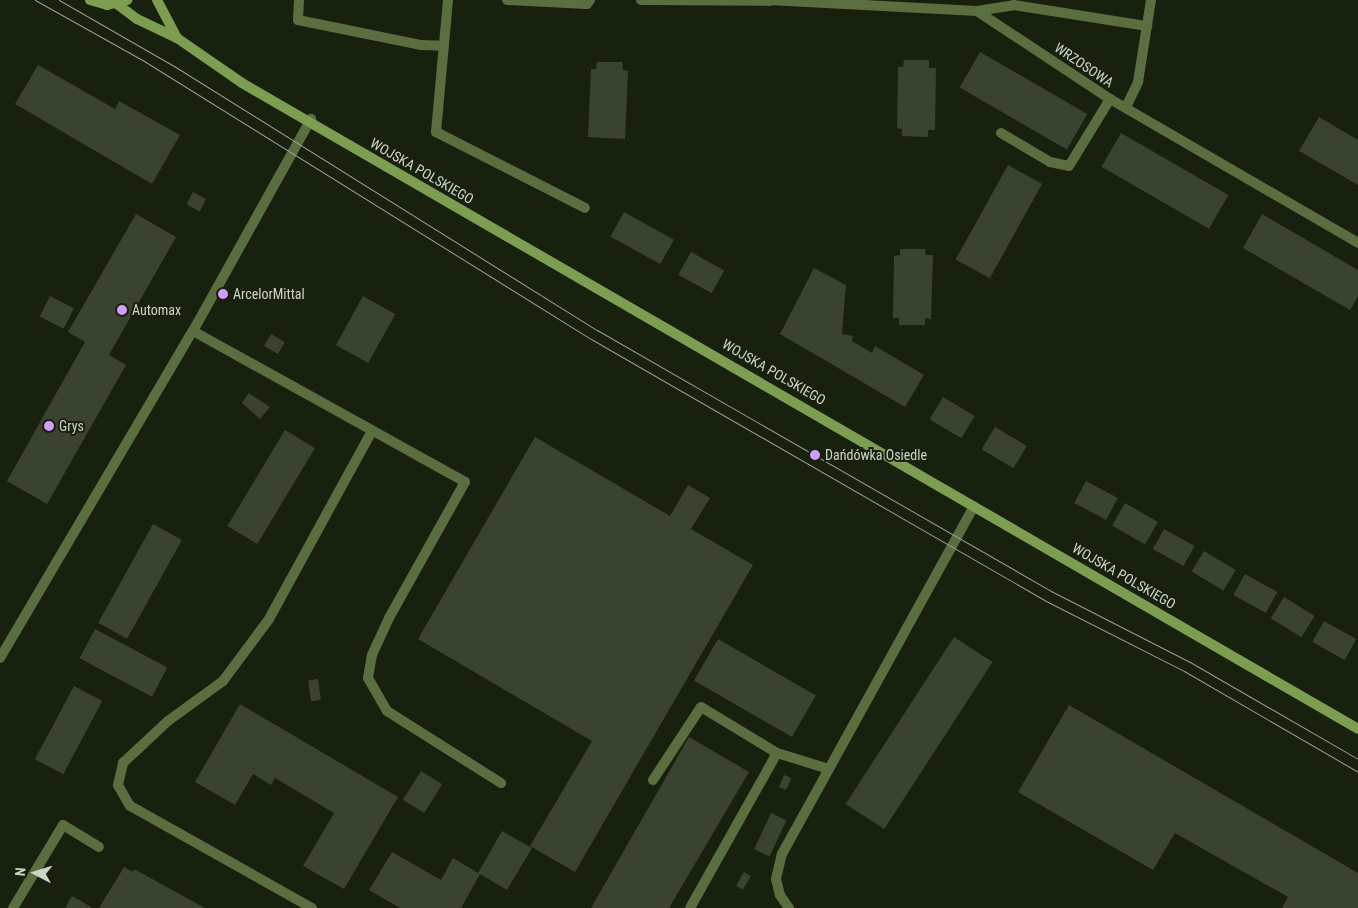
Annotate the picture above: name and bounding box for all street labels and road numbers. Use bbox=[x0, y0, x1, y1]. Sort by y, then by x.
street label: WRZOSOWA bbox=[1051, 39, 1117, 91]
street label: WOJSKA POLSKIEGO bbox=[367, 135, 477, 207]
street label: WOJSKA POLSKIEGO bbox=[719, 336, 829, 408]
street label: WOJSKA POLSKIEGO bbox=[1069, 540, 1179, 612]

